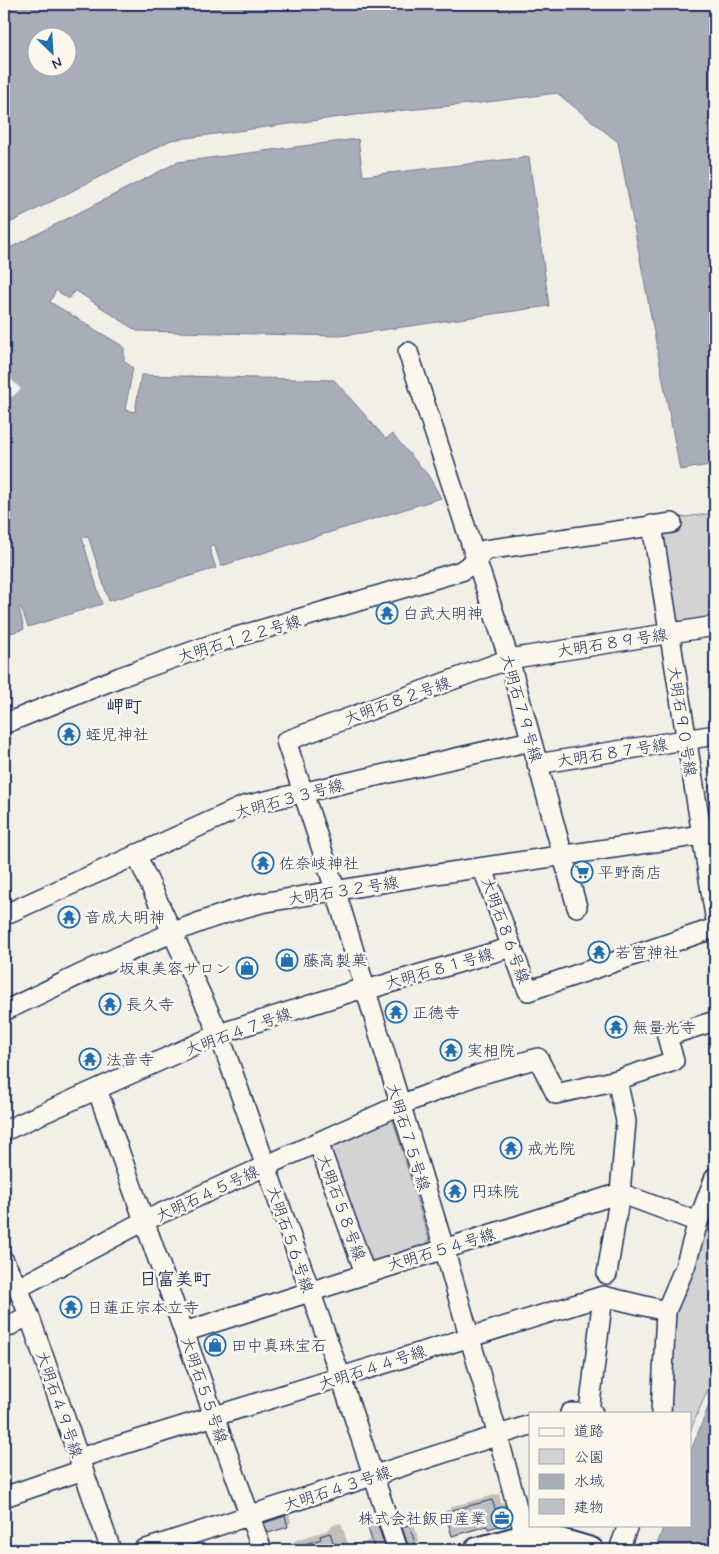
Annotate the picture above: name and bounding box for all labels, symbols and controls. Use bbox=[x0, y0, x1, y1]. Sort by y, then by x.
north arrow bbox=[28, 28, 78, 78]
text: N bbox=[49, 53, 65, 73]
temple icon: 白武大明神 bbox=[375, 601, 399, 625]
place label: 白武大明神 bbox=[403, 604, 483, 625]
street label: 大明石１２２号線 bbox=[175, 611, 304, 668]
street label: 大明石８９号線 bbox=[555, 624, 669, 663]
street label: 大明石７９号線 bbox=[495, 652, 546, 765]
street label: 大明石９０号線 bbox=[662, 664, 701, 778]
street label: 大明石８２号線 bbox=[341, 672, 454, 730]
district label: 岬町 bbox=[106, 695, 142, 719]
temple icon: 蛭児神社 bbox=[57, 722, 81, 746]
place label: 蛭児神社 bbox=[85, 725, 149, 746]
street label: 大明石８７号線 bbox=[555, 734, 669, 773]
street label: 大明石３３号線 bbox=[233, 775, 346, 824]
temple icon: 佐奈岐神社 bbox=[251, 851, 275, 875]
place label: 佐奈岐神社 bbox=[279, 854, 359, 875]
supermarket icon: 平野商店 bbox=[570, 860, 594, 884]
place label: 平野商店 bbox=[598, 863, 662, 884]
street label: 大明石３２号線 bbox=[286, 872, 400, 911]
street label: 大明石８６号線 bbox=[476, 874, 534, 987]
temple icon: 音成大明神 bbox=[57, 905, 81, 929]
place label: 音成大明神 bbox=[85, 908, 165, 929]
temple icon: 若宮神社 bbox=[587, 940, 611, 964]
place label: 若宮神社 bbox=[615, 943, 679, 964]
street label: 大明石８１号線 bbox=[383, 944, 496, 995]
shop icon: 藤高製菓 bbox=[275, 948, 299, 972]
place label: 藤高製菓 bbox=[303, 951, 367, 972]
shop icon: 坂東美容サロン bbox=[235, 956, 259, 980]
place label: 坂東美容サロン bbox=[119, 959, 231, 980]
temple icon: 長久寺 bbox=[98, 992, 122, 1016]
place label: 長久寺 bbox=[126, 995, 174, 1016]
temple icon: 正徳寺 bbox=[384, 1000, 408, 1024]
street label: 大明石４７号線 bbox=[182, 1003, 295, 1061]
place label: 正徳寺 bbox=[412, 1003, 460, 1024]
temple icon: 無量光寺 bbox=[604, 1015, 628, 1039]
place label: 無量光寺 bbox=[632, 1018, 696, 1039]
temple icon: 実相院 bbox=[439, 1038, 463, 1062]
place label: 実相院 bbox=[467, 1041, 515, 1062]
temple icon: 法音寺 bbox=[78, 1047, 102, 1071]
place label: 法音寺 bbox=[106, 1050, 154, 1071]
street label: 大明石７５号線 bbox=[381, 1081, 434, 1194]
temple icon: 戒光院 bbox=[499, 1136, 523, 1160]
place label: 戒光院 bbox=[527, 1139, 575, 1160]
street label: 大明石５８号線 bbox=[312, 1151, 370, 1264]
street label: 大明石４５号線 bbox=[152, 1161, 263, 1228]
temple icon: 円珠院 bbox=[443, 1179, 467, 1203]
place label: 円珠院 bbox=[471, 1182, 519, 1203]
street label: 大明石５６号線 bbox=[261, 1183, 318, 1296]
street label: 大明石５４号線 bbox=[385, 1224, 498, 1277]
district label: 日富美町 bbox=[139, 1268, 211, 1292]
temple icon: 日蓮正宗本立寺 bbox=[59, 1295, 83, 1319]
place label: 日蓮正宗本立寺 bbox=[87, 1298, 199, 1319]
shop icon: 田中真珠宝石 bbox=[203, 1333, 227, 1357]
street label: 大明石５５号線 bbox=[175, 1334, 232, 1447]
place label: 田中真珠宝石 bbox=[231, 1336, 327, 1357]
street label: 大明石４４号線 bbox=[316, 1341, 429, 1396]
street label: 大明石４９号線 bbox=[30, 1348, 87, 1461]
legend bbox=[529, 1412, 692, 1526]
text: 道路 bbox=[574, 1422, 604, 1442]
text: 公園 bbox=[574, 1448, 604, 1468]
street label: 大明石４３号線 bbox=[281, 1462, 394, 1517]
text: 水域 bbox=[574, 1472, 604, 1492]
text: 建物 bbox=[574, 1498, 604, 1518]
office icon: 株式会社飯田産業 bbox=[490, 1506, 514, 1530]
place label: 株式会社飯田産業 bbox=[358, 1509, 486, 1530]

